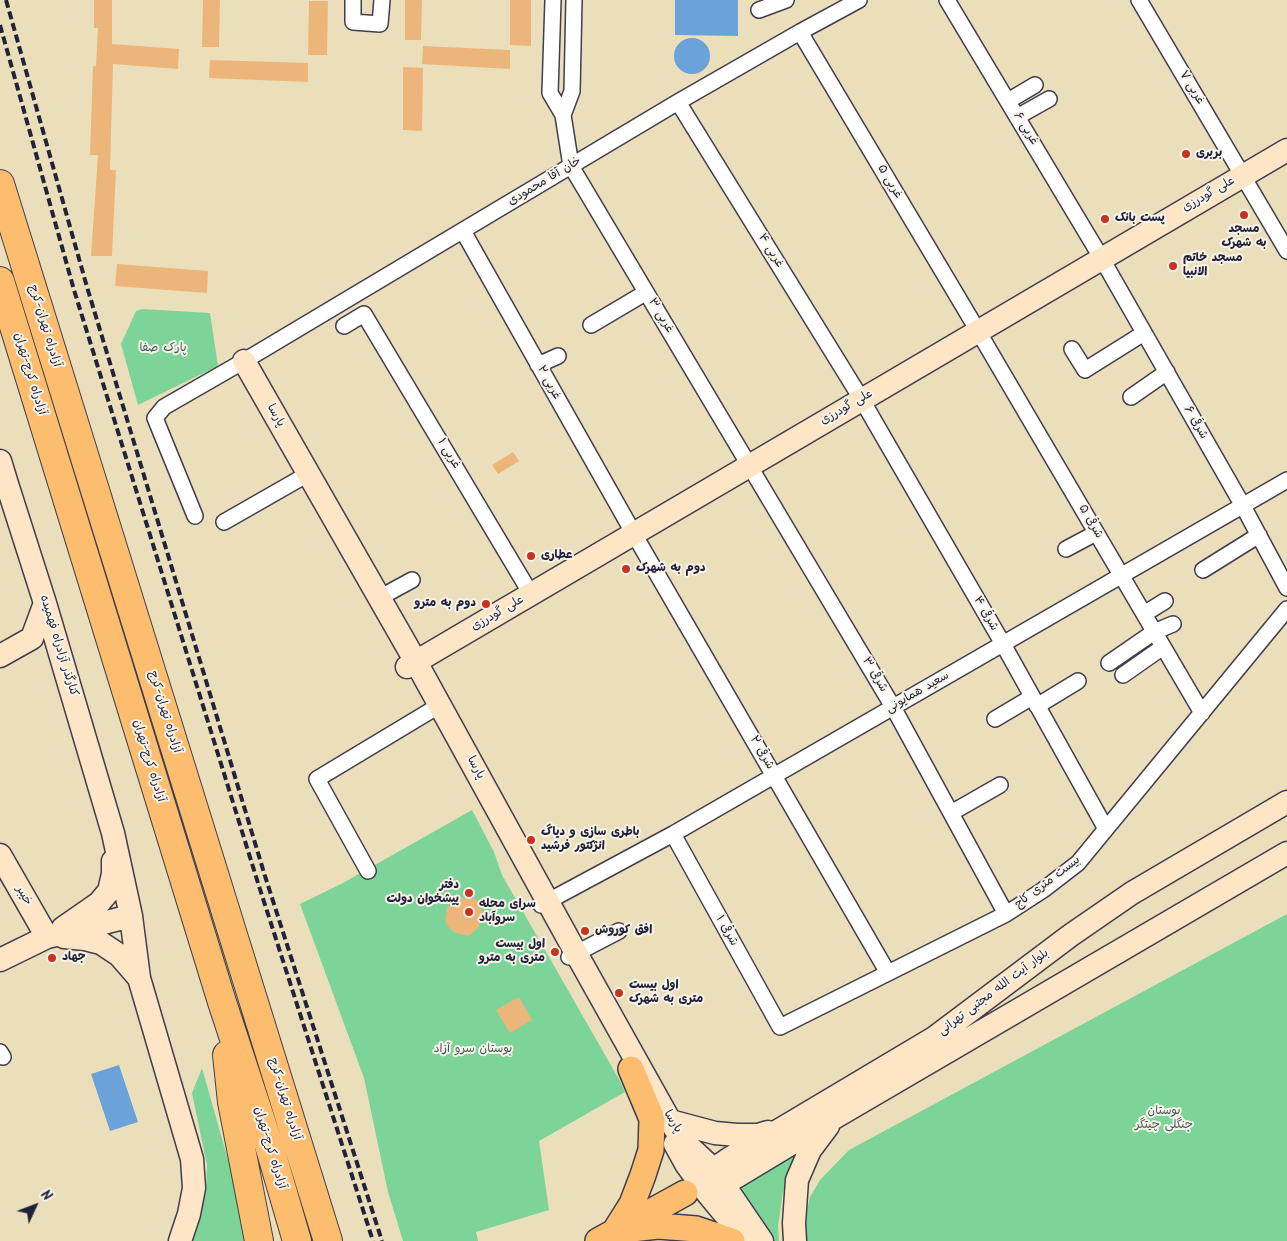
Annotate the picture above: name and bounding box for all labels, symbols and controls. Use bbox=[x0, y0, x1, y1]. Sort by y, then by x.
street label: ۷ غربی bbox=[1175, 68, 1207, 108]
street label: ۶ غربی bbox=[1010, 110, 1040, 148]
place label: بربری bbox=[1196, 147, 1222, 161]
marker: بربری bbox=[1180, 148, 1192, 160]
street label: خان آقا محمودی bbox=[506, 155, 584, 209]
street label: ۵ غربی bbox=[873, 163, 905, 201]
street label: علی گودرزی bbox=[1180, 174, 1238, 216]
marker: مسجد به شهرک bbox=[1238, 209, 1250, 221]
place label: پست بانک bbox=[1115, 212, 1165, 226]
marker: پست بانک bbox=[1099, 213, 1111, 225]
place label: مسجد به شهرک bbox=[1222, 223, 1266, 251]
street label: ۴ غربی bbox=[754, 231, 786, 271]
place label: مسجد خاتم الانبیا bbox=[1183, 252, 1242, 280]
marker: مسجد خاتم الانبیا bbox=[1167, 260, 1179, 272]
street label: آزادراه تهران-کرج bbox=[25, 283, 63, 369]
street label: ۳ غربی bbox=[644, 296, 676, 336]
street label: آزادراه کرج-تهران bbox=[10, 331, 48, 417]
park label: پارک صفا bbox=[140, 342, 186, 356]
street label: ۲ غربی bbox=[533, 364, 563, 402]
street label: علی گودرزی bbox=[818, 387, 876, 429]
street label: پارسا bbox=[263, 402, 287, 430]
street label: ۶ شرقی bbox=[1180, 404, 1210, 442]
street label: ۱ غربی bbox=[433, 436, 463, 472]
street label: ۵ شرقی bbox=[1075, 503, 1105, 541]
place label: عطاری bbox=[541, 549, 573, 563]
marker: عطاری bbox=[525, 550, 537, 562]
place label: دوم به شهرک bbox=[636, 562, 706, 576]
marker: دوم به شهرک bbox=[620, 563, 632, 575]
street label: کنارگذر آزادراه فهمیده bbox=[36, 593, 80, 699]
street label: علی گودرزی bbox=[469, 593, 527, 635]
street label: ۴ شرقی bbox=[969, 594, 1001, 634]
place label: دوم به مترو bbox=[414, 597, 476, 611]
marker: دوم به مترو bbox=[480, 598, 492, 610]
street label: ۳ شرقی bbox=[858, 655, 890, 695]
street label: آزادراه تهران-کرج bbox=[145, 669, 183, 755]
street label: سعید همایونی bbox=[884, 669, 952, 717]
street label: آزادراه کرج-تهران bbox=[129, 718, 167, 804]
street label: ۲ شرقی bbox=[746, 734, 776, 772]
street label: پارسا bbox=[463, 754, 487, 782]
place label: باطری سازی و دیاگ انژکتور فرشید bbox=[541, 826, 640, 854]
marker: باطری سازی و دیاگ انژکتور فرشید bbox=[525, 834, 537, 846]
street label: بیست متری کاج bbox=[1012, 854, 1084, 912]
place label: دفتر پیشخوان دولت bbox=[386, 879, 459, 907]
street label: خیبر bbox=[12, 884, 34, 908]
marker: دفتر پیشخوان دولت bbox=[463, 887, 475, 899]
place label: سرای محله سروآباد bbox=[479, 898, 536, 926]
marker: سرای محله سروآباد bbox=[463, 906, 475, 918]
street label: ۱ شرقی bbox=[712, 913, 740, 949]
place label: افق کوروش bbox=[595, 924, 652, 938]
marker: افق کوروش bbox=[579, 925, 591, 937]
place label: اول بیست متری به مترو bbox=[479, 938, 545, 966]
marker: اول بیست متری به مترو bbox=[549, 946, 561, 958]
street label: بلوار آیت الله مجتبی تهرانی bbox=[936, 947, 1052, 1039]
place label: جهاد bbox=[62, 951, 86, 965]
marker: جهاد bbox=[46, 952, 58, 964]
place label: اول بیست متری به شهرک bbox=[629, 979, 703, 1007]
marker: اول بیست متری به شهرک bbox=[613, 987, 625, 999]
park label: بوستان سرو آزاد bbox=[434, 1043, 512, 1057]
street label: آزادراه تهران-کرج bbox=[265, 1056, 303, 1142]
street label: آزادراه کرج-تهران bbox=[250, 1105, 288, 1191]
park label: بوستان جنگلی چیتگر bbox=[1135, 1105, 1193, 1133]
street label: پارسا bbox=[660, 1108, 684, 1136]
north arrow bbox=[10, 1181, 60, 1231]
text: N bbox=[35, 1185, 57, 1207]

